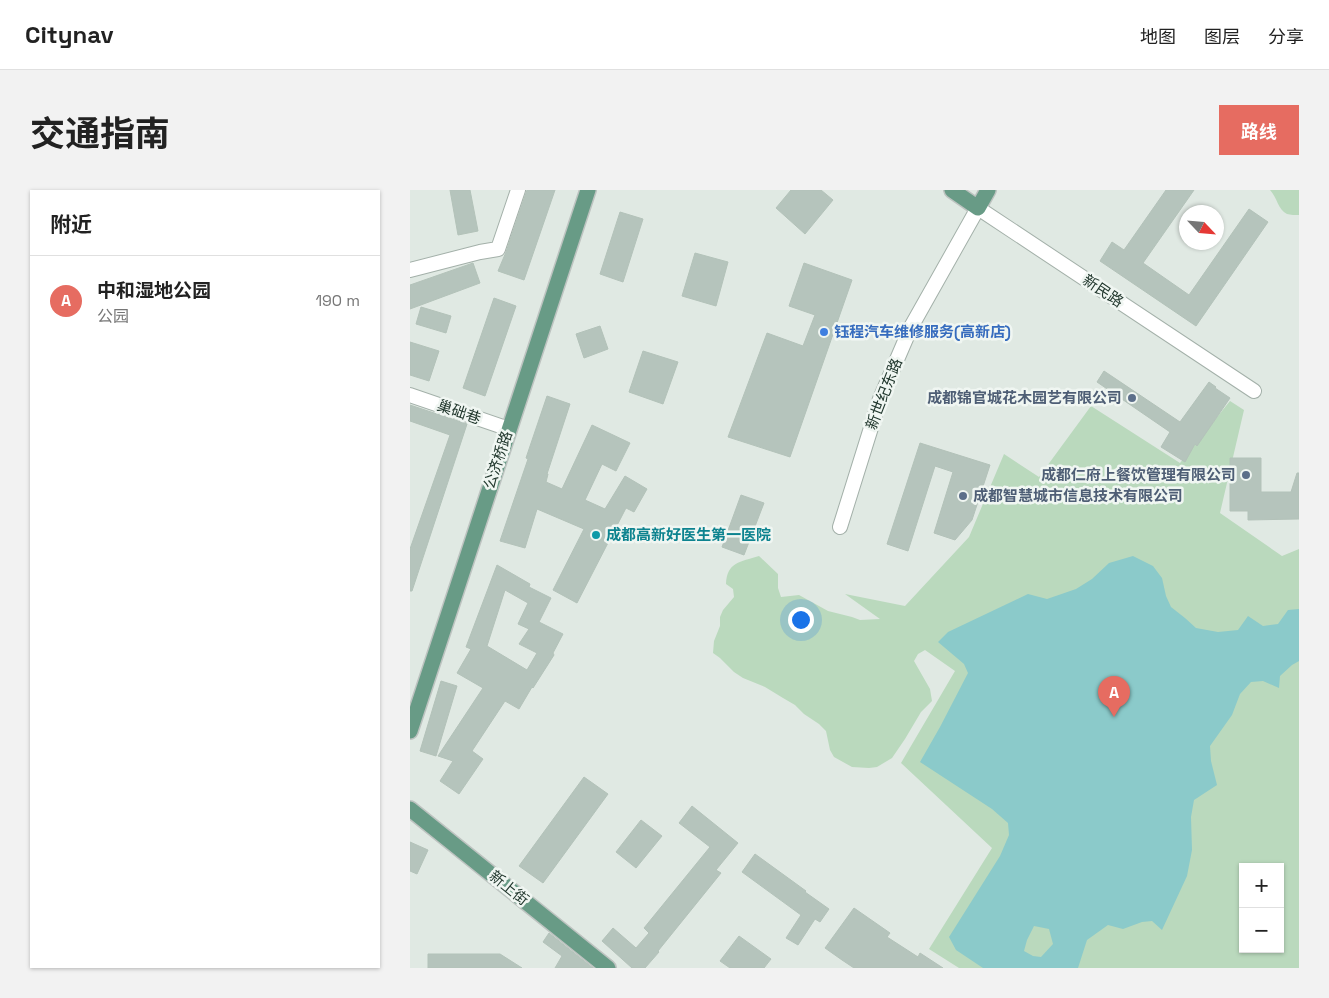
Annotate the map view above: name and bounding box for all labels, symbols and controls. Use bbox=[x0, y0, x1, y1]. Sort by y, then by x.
text: Citynav bbox=[25, 19, 114, 50]
text: 地图 bbox=[1140, 25, 1176, 48]
text: 图层 bbox=[1204, 25, 1240, 48]
text: 分享 bbox=[1268, 25, 1304, 48]
button: 路线 bbox=[1219, 105, 1299, 155]
text: 交通指南 bbox=[30, 112, 170, 156]
north arrow bbox=[1179, 205, 1224, 250]
text: 附近 bbox=[50, 211, 92, 238]
street label: 新民路 bbox=[1079, 270, 1127, 311]
text: 中和湿地公园 bbox=[97, 278, 211, 303]
text: A bbox=[61, 290, 71, 311]
text: 190 m bbox=[315, 290, 360, 311]
text: 公园 bbox=[97, 306, 129, 327]
place label: 钰程汽车维修服务(高新店) bbox=[834, 322, 1011, 341]
marker: 钰程汽车维修服务(高新店) bbox=[818, 326, 830, 338]
street label: 新世纪东路 bbox=[861, 355, 906, 432]
place label: 成都锦官城花木园艺有限公司 bbox=[927, 388, 1122, 407]
marker: 成都锦官城花木园艺有限公司 bbox=[1126, 392, 1138, 404]
street label: 巢础巷 bbox=[435, 395, 484, 428]
street label: 公济桥路 bbox=[479, 428, 516, 491]
place label: 成都仁府上餐饮管理有限公司 bbox=[1041, 465, 1236, 484]
marker: 成都仁府上餐饮管理有限公司 bbox=[1240, 469, 1252, 481]
place label: 成都智慧城市信息技术有限公司 bbox=[973, 486, 1183, 505]
marker: 成都智慧城市信息技术有限公司 bbox=[957, 490, 969, 502]
place label: 成都高新好医生第一医院 bbox=[606, 525, 771, 544]
marker: 成都高新好医生第一医院 bbox=[590, 529, 602, 541]
your location bbox=[788, 607, 814, 633]
pin: A bbox=[1098, 676, 1130, 717]
map controls bbox=[1239, 863, 1284, 953]
button: + bbox=[1239, 863, 1284, 908]
street label: 新上街 bbox=[486, 866, 533, 909]
button: − bbox=[1239, 908, 1284, 953]

